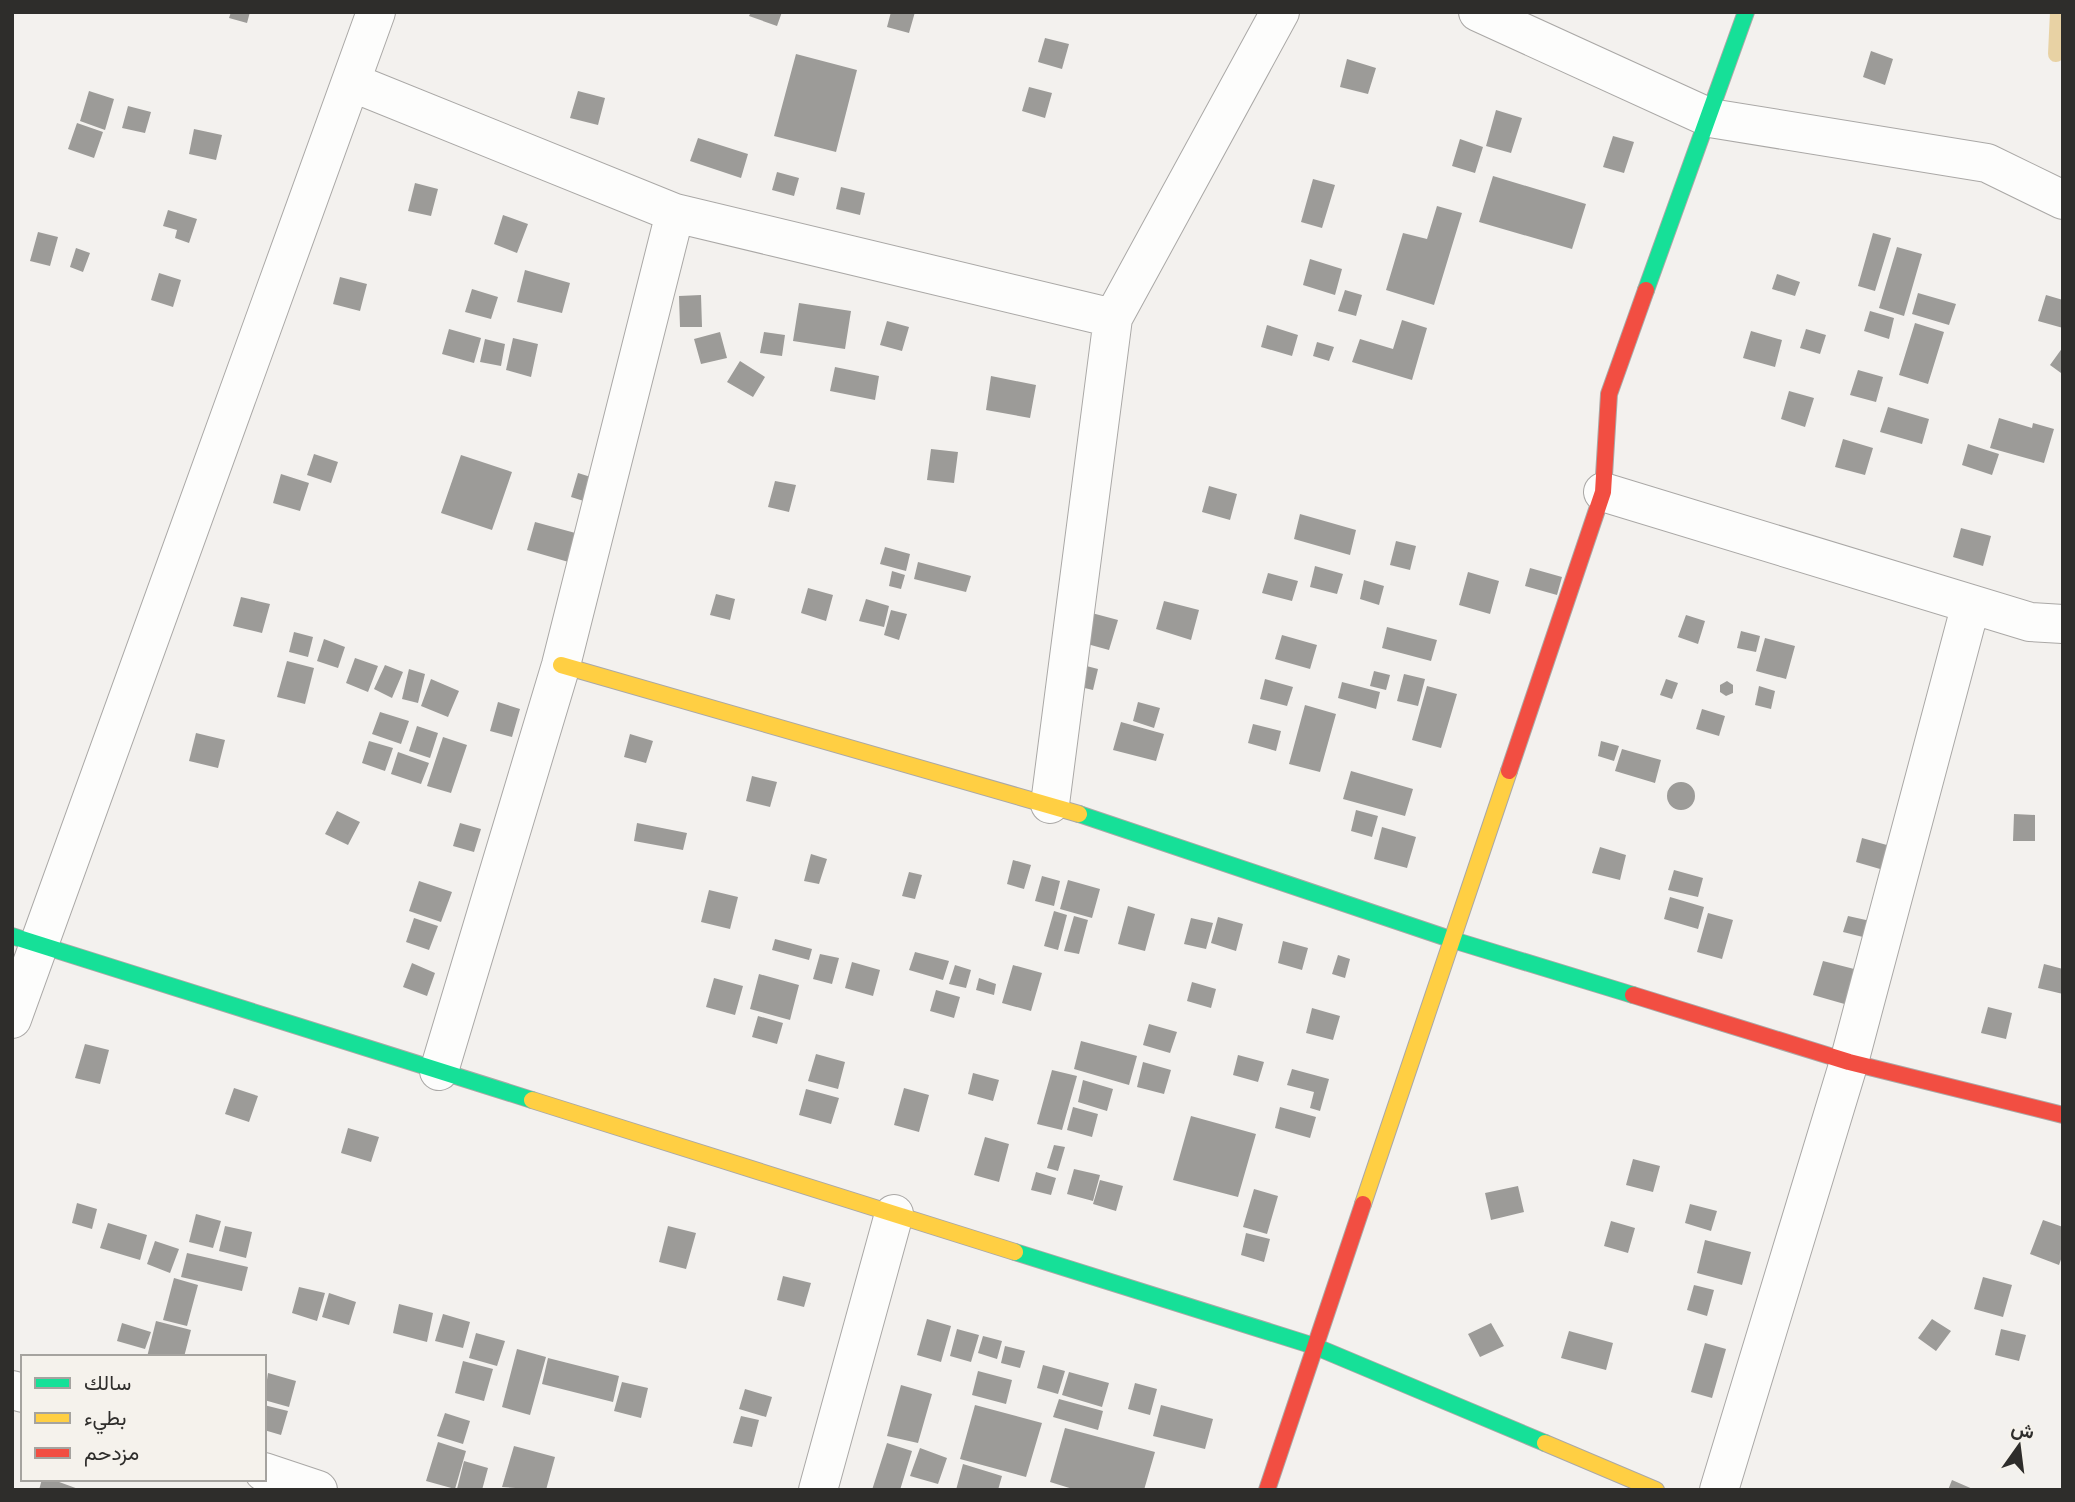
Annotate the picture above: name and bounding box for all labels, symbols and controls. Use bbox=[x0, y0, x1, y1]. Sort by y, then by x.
legend bbox=[21, 1355, 266, 1481]
text: سالك bbox=[84, 1369, 131, 1396]
text: بطيء bbox=[84, 1404, 127, 1435]
north arrow bbox=[1984, 1411, 2054, 1481]
text: ش bbox=[2009, 1415, 2037, 1444]
text: مزدحم bbox=[84, 1439, 139, 1467]

